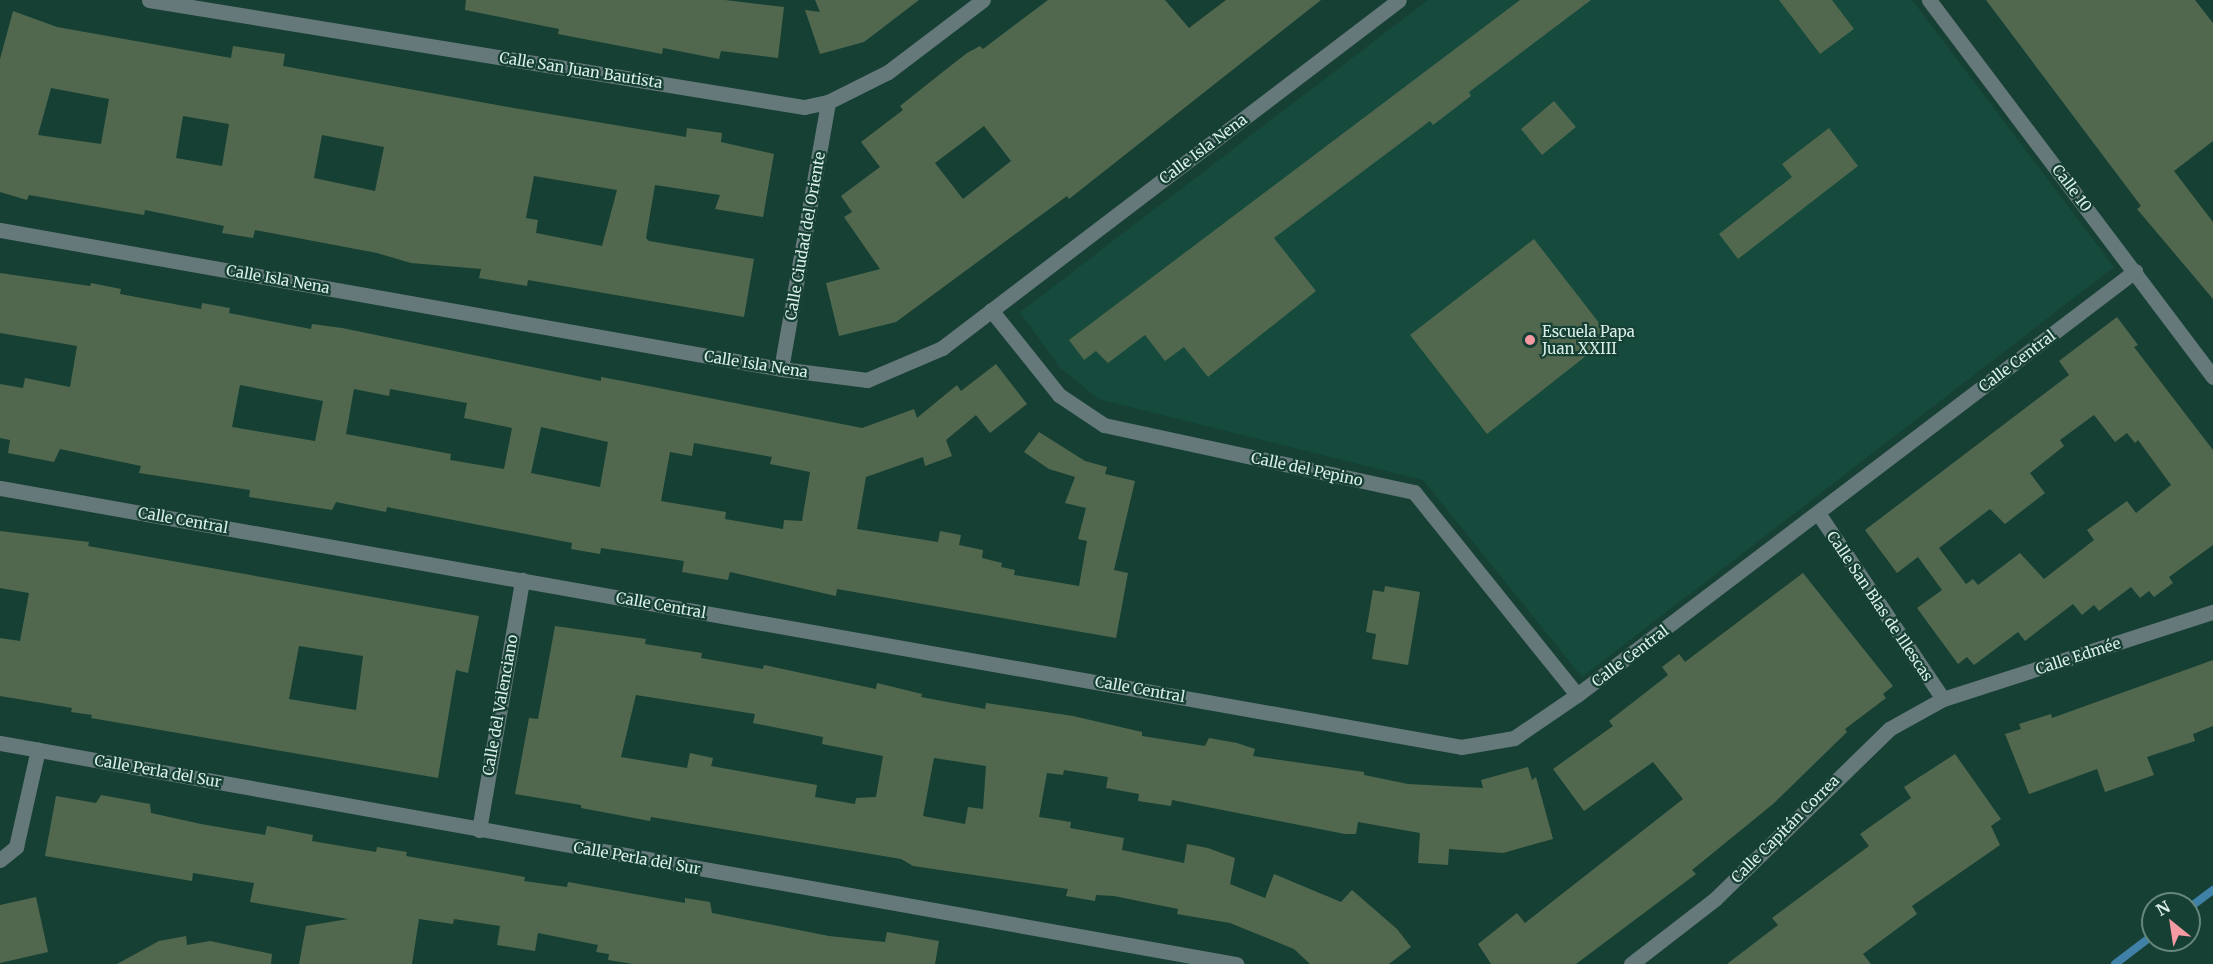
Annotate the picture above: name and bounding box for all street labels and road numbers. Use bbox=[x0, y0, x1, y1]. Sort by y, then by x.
street label: Calle San Juan Bautista bbox=[498, 48, 664, 92]
street label: Calle Isla Nena bbox=[1156, 110, 1250, 188]
street label: Calle Ciudad del Oriente bbox=[781, 150, 829, 322]
street label: Calle 10 bbox=[2048, 161, 2096, 215]
street label: Calle Isla Nena bbox=[225, 261, 331, 297]
street label: Calle Central bbox=[1975, 326, 2059, 396]
street label: Calle Isla Nena bbox=[703, 347, 809, 381]
street label: Calle del Pepino bbox=[1249, 448, 1365, 490]
street label: Calle Central bbox=[137, 503, 229, 537]
street label: Calle San Blas de Illescas bbox=[1823, 528, 1937, 684]
street label: Calle Central bbox=[615, 588, 707, 622]
street label: Calle Central bbox=[1588, 621, 1672, 691]
street label: Calle del Valenciano bbox=[479, 633, 521, 777]
street label: Calle Edmée bbox=[2033, 634, 2123, 678]
street label: Calle Central bbox=[1094, 672, 1186, 706]
street label: Calle Perla del Sur bbox=[93, 751, 223, 791]
street label: Calle Capitán Correa bbox=[1727, 771, 1843, 887]
street label: Calle Perla del Sur bbox=[572, 838, 702, 878]

